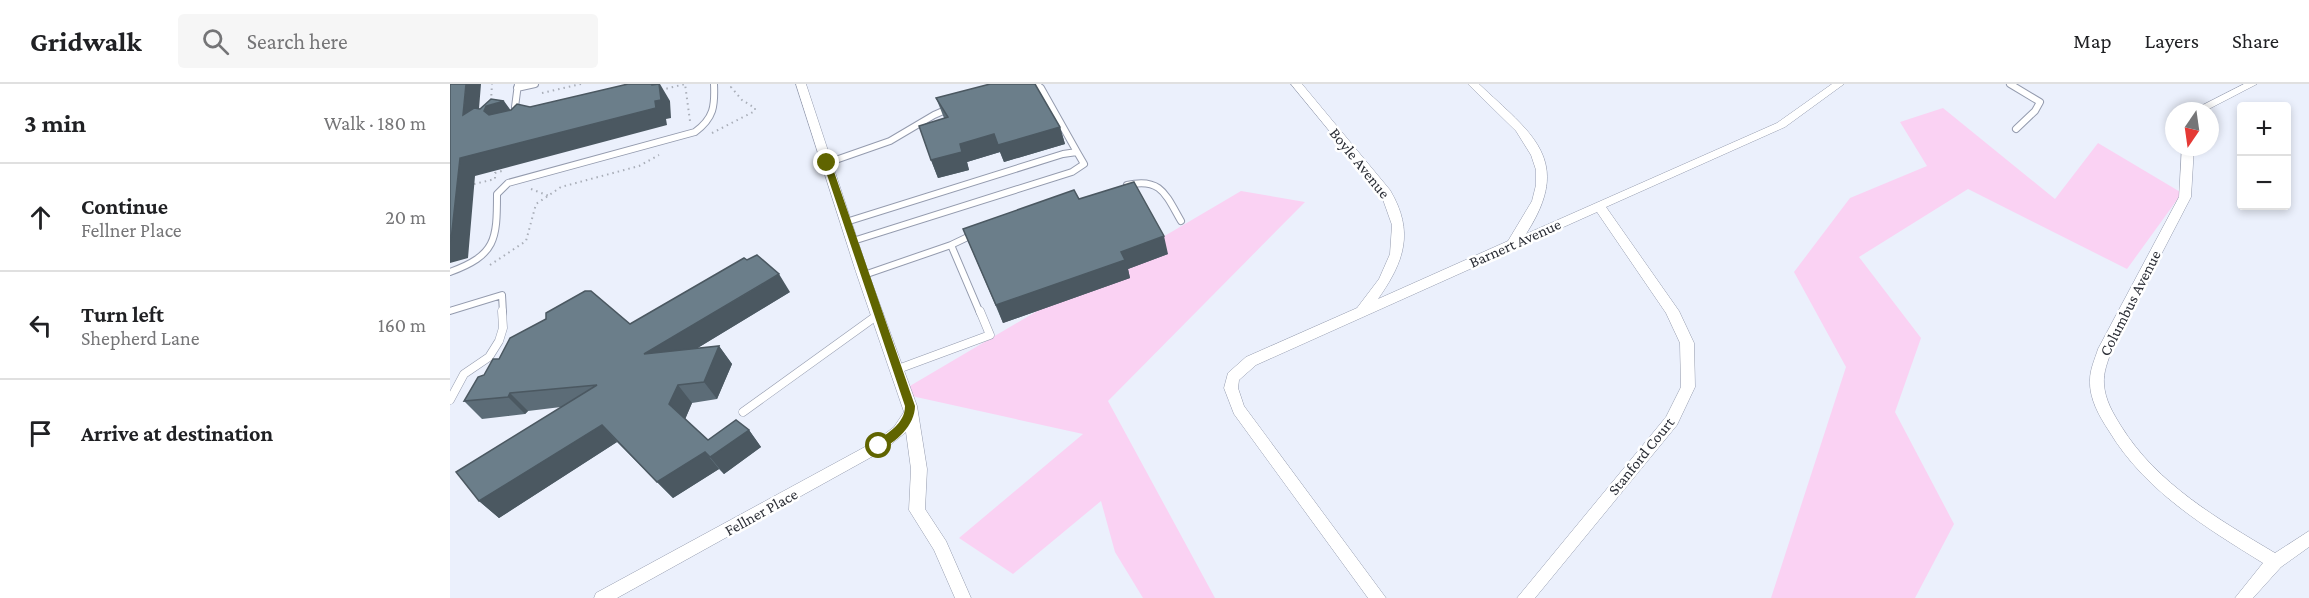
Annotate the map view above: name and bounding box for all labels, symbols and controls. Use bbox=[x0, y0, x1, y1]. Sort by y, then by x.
search box bbox=[178, 14, 598, 68]
icon: search bbox=[199, 25, 232, 58]
text: Gridwalk bbox=[30, 26, 142, 57]
text: Search here bbox=[247, 29, 348, 54]
text: Map bbox=[2073, 29, 2112, 53]
text: Layers bbox=[2145, 29, 2199, 53]
text: Share bbox=[2232, 29, 2279, 53]
north arrow bbox=[2165, 102, 2219, 156]
map controls bbox=[2237, 102, 2291, 210]
button: + bbox=[2237, 102, 2291, 156]
text: 3 min bbox=[24, 109, 86, 138]
text: Walk · 180 m bbox=[324, 112, 426, 134]
street label: Boyle Avenue bbox=[1326, 124, 1393, 202]
route end bbox=[813, 149, 839, 175]
button: − bbox=[2237, 156, 2291, 210]
text: Continue bbox=[81, 194, 168, 219]
icon: ahead bbox=[24, 201, 57, 234]
text: 20 m bbox=[385, 206, 426, 228]
street label: Barnert Avenue bbox=[1467, 215, 1563, 271]
text: Fellner Place bbox=[81, 219, 182, 241]
street label: Columbus Avenue bbox=[2096, 247, 2164, 359]
text: Turn left bbox=[81, 302, 164, 327]
icon: left bbox=[24, 309, 57, 342]
text: 160 m bbox=[378, 314, 426, 336]
text: Shepherd Lane bbox=[81, 327, 200, 349]
street label: Stanford Court bbox=[1605, 413, 1678, 498]
icon: arrive bbox=[24, 417, 57, 450]
text: Arrive at destination bbox=[81, 421, 273, 446]
route start bbox=[865, 432, 891, 458]
street label: Fellner Place bbox=[722, 485, 800, 539]

